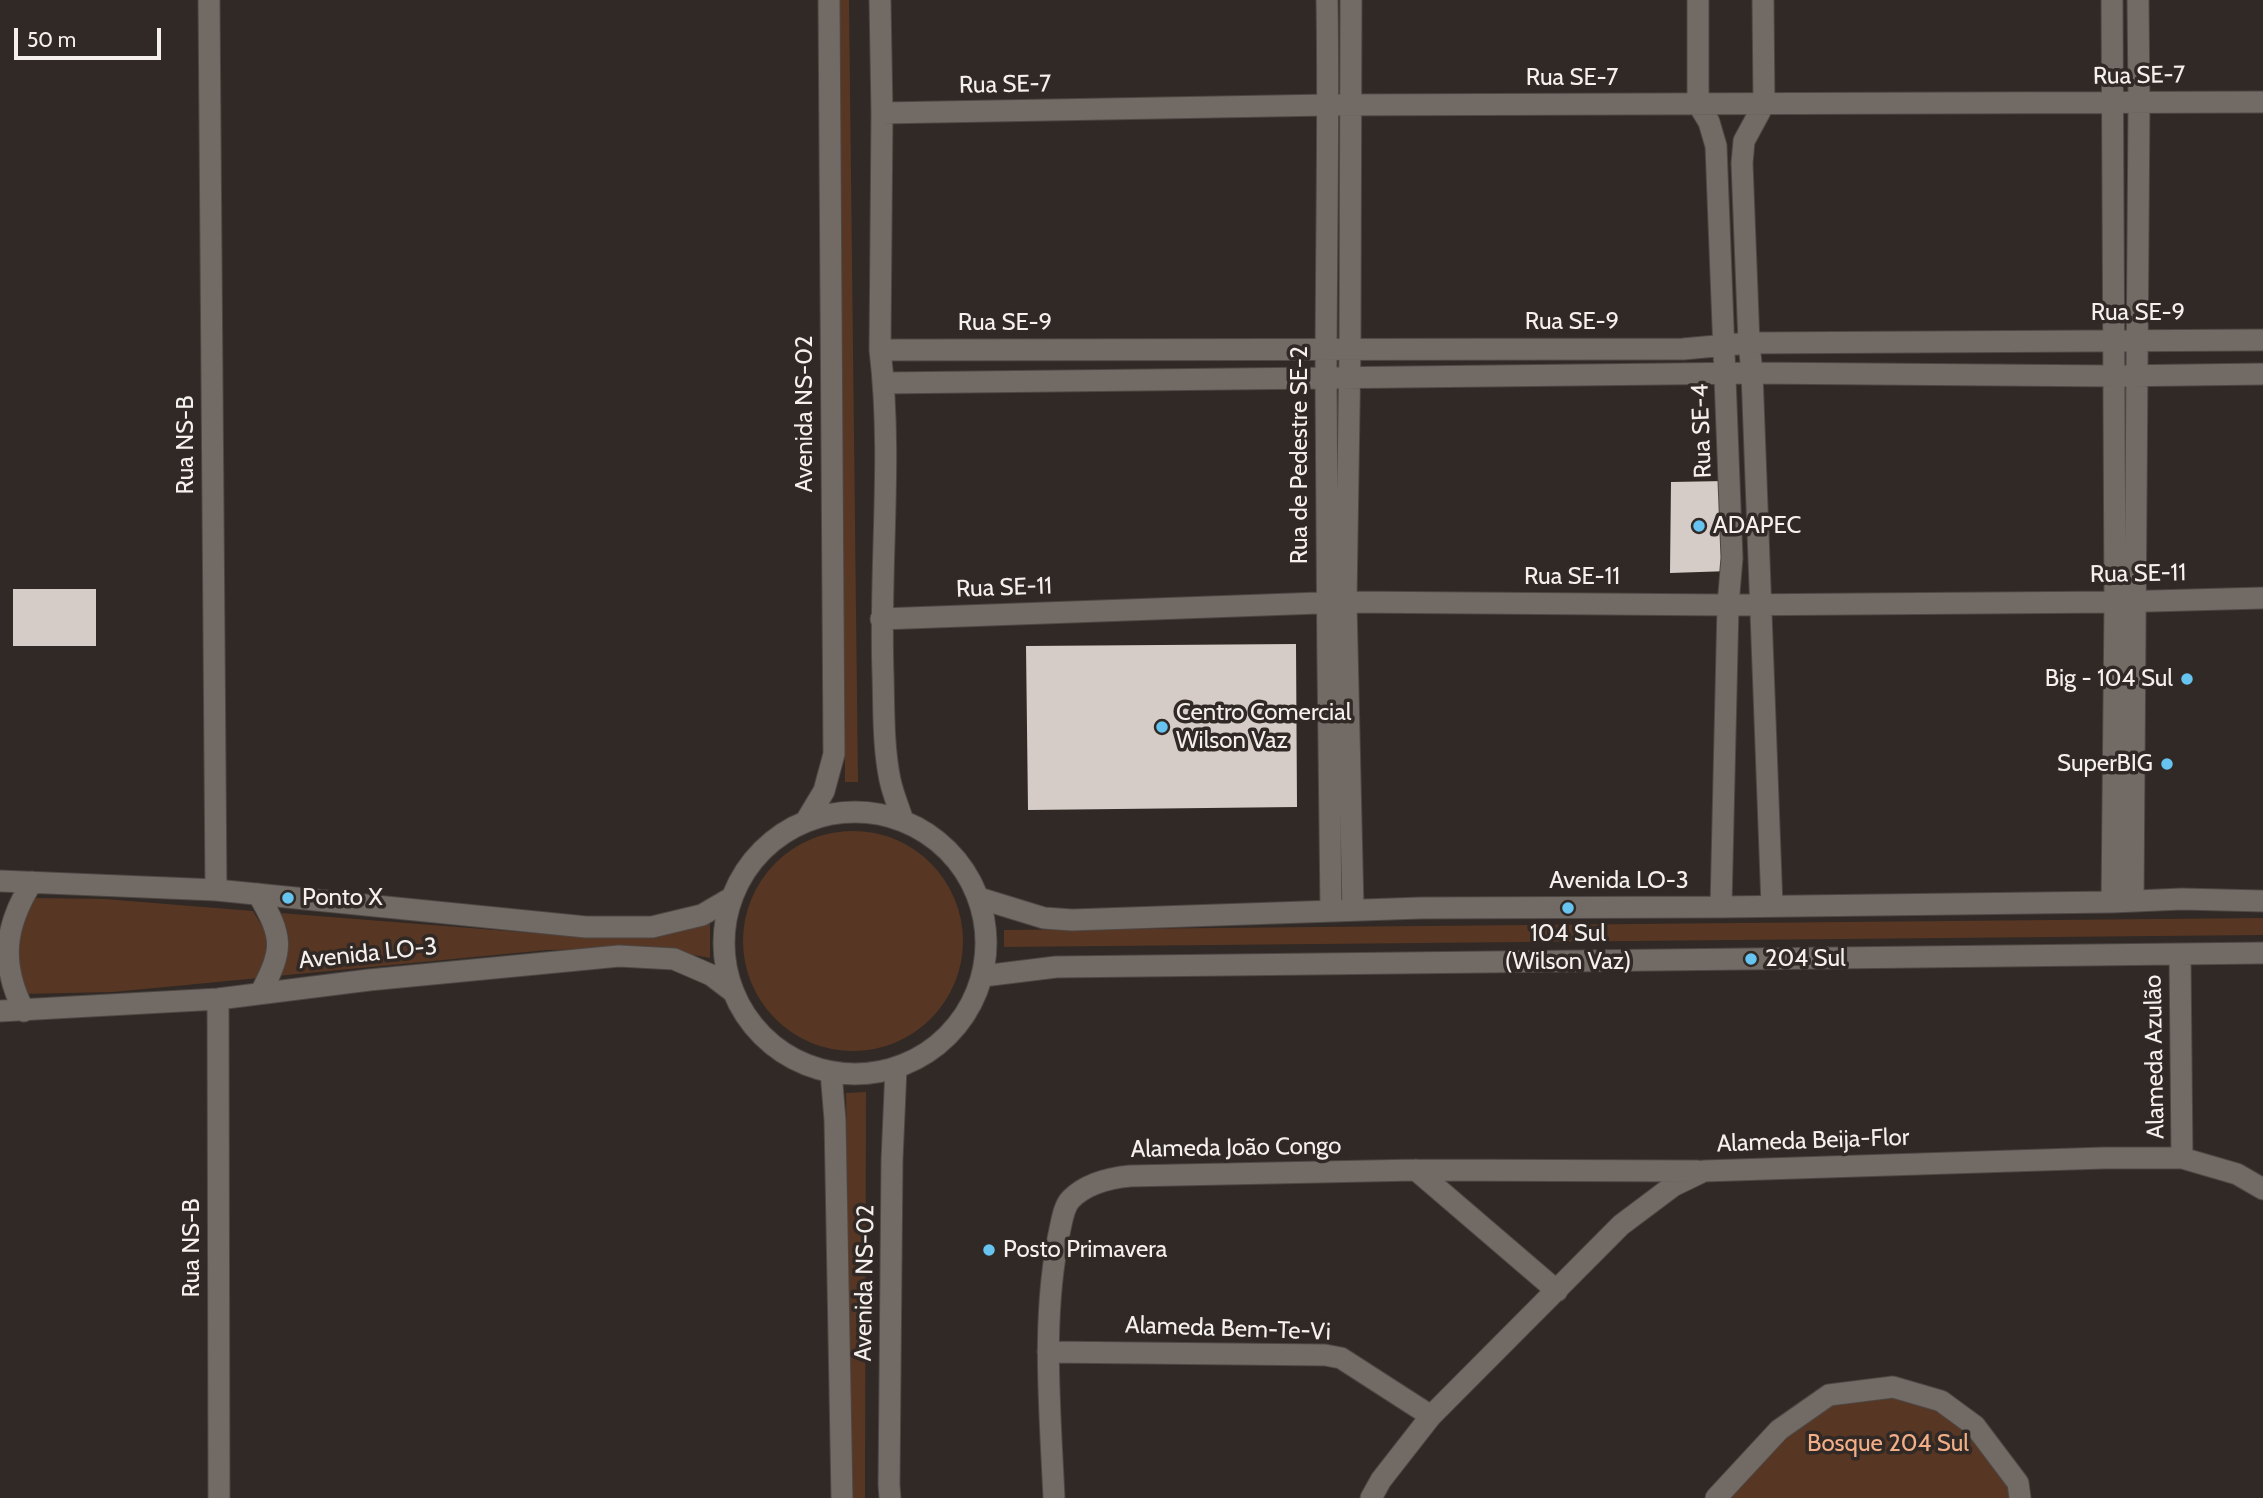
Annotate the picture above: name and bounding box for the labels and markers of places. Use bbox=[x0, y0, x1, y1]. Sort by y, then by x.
place label: ADAPEC bbox=[1713, 512, 1801, 540]
marker: ADAPEC bbox=[1691, 518, 1707, 534]
place label: Big - 104 Sul bbox=[2045, 665, 2173, 693]
marker: Big - 104 Sul bbox=[2179, 671, 2195, 687]
place label: Centro Comercial Wilson Vaz bbox=[1176, 699, 1351, 755]
marker: Centro Comercial Wilson Vaz bbox=[1154, 719, 1170, 735]
place label: SuperBIG bbox=[2057, 750, 2153, 778]
marker: SuperBIG bbox=[2159, 756, 2175, 772]
place label: Ponto X bbox=[302, 884, 383, 912]
marker: Ponto X bbox=[280, 890, 296, 906]
marker: 104 Sul (Wilson Vaz) bbox=[1560, 900, 1576, 916]
place label: 104 Sul (Wilson Vaz) bbox=[1505, 920, 1631, 976]
place label: 204 Sul bbox=[1765, 945, 1846, 973]
marker: 204 Sul bbox=[1743, 951, 1759, 967]
place label: Posto Primavera bbox=[1003, 1236, 1167, 1264]
marker: Posto Primavera bbox=[981, 1242, 997, 1258]

